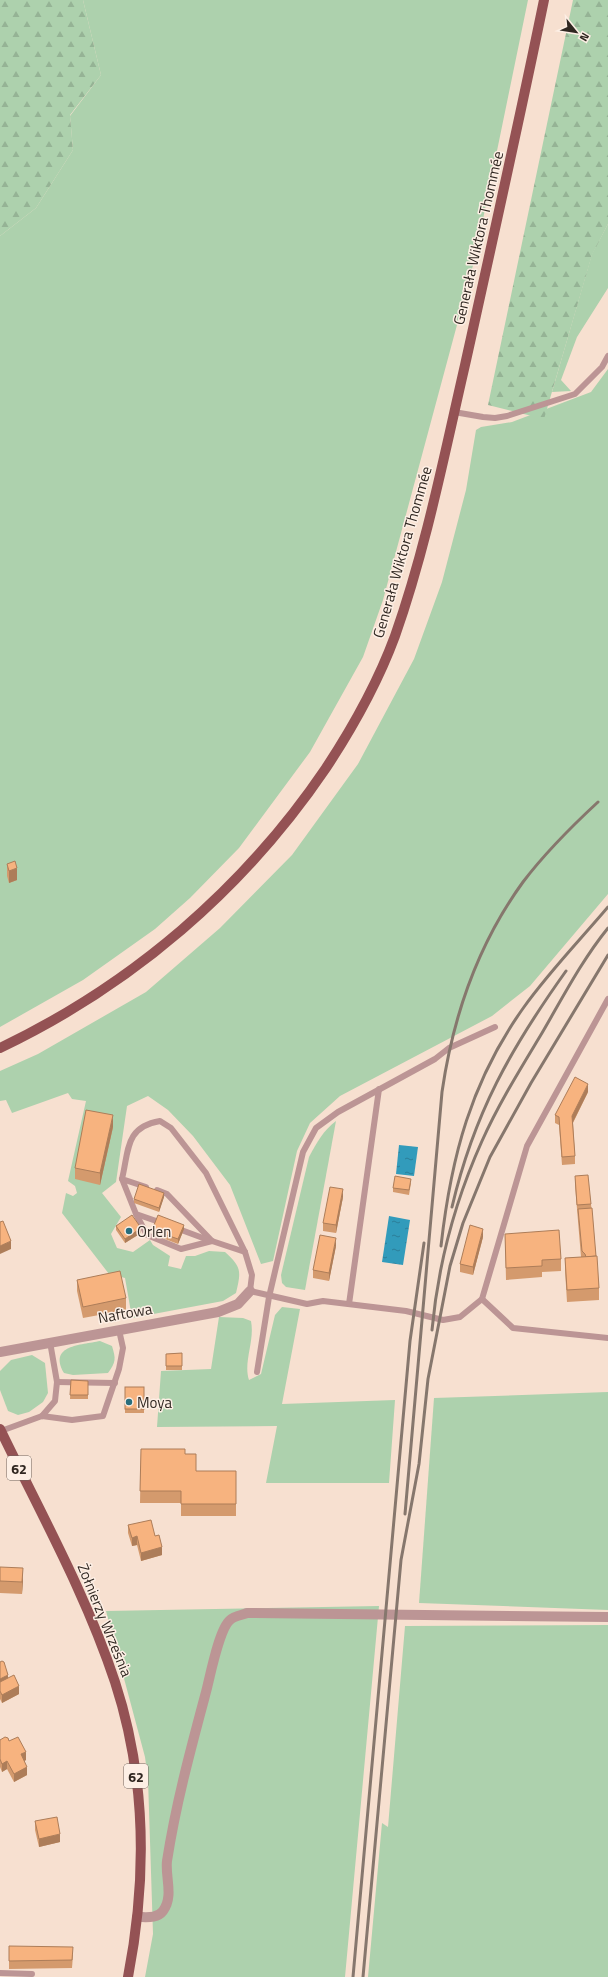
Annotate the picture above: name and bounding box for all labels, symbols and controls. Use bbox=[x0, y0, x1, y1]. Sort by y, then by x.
north arrow bbox=[556, 12, 596, 52]
text: N bbox=[576, 30, 593, 44]
street label: Generała Wiktora Thommée bbox=[447, 149, 509, 327]
street label: Generała Wiktora Thommée bbox=[366, 463, 438, 641]
place label: Orlen bbox=[137, 1220, 171, 1243]
marker: Orlen bbox=[124, 1226, 134, 1236]
street label: Naftowa bbox=[96, 1297, 154, 1329]
place label: Moya bbox=[137, 1391, 172, 1414]
marker: Moya bbox=[124, 1397, 134, 1407]
road number: 62 bbox=[7, 1456, 31, 1480]
street label: Żołnierzy Września bbox=[72, 1560, 138, 1681]
road number: 62 bbox=[124, 1764, 148, 1788]

